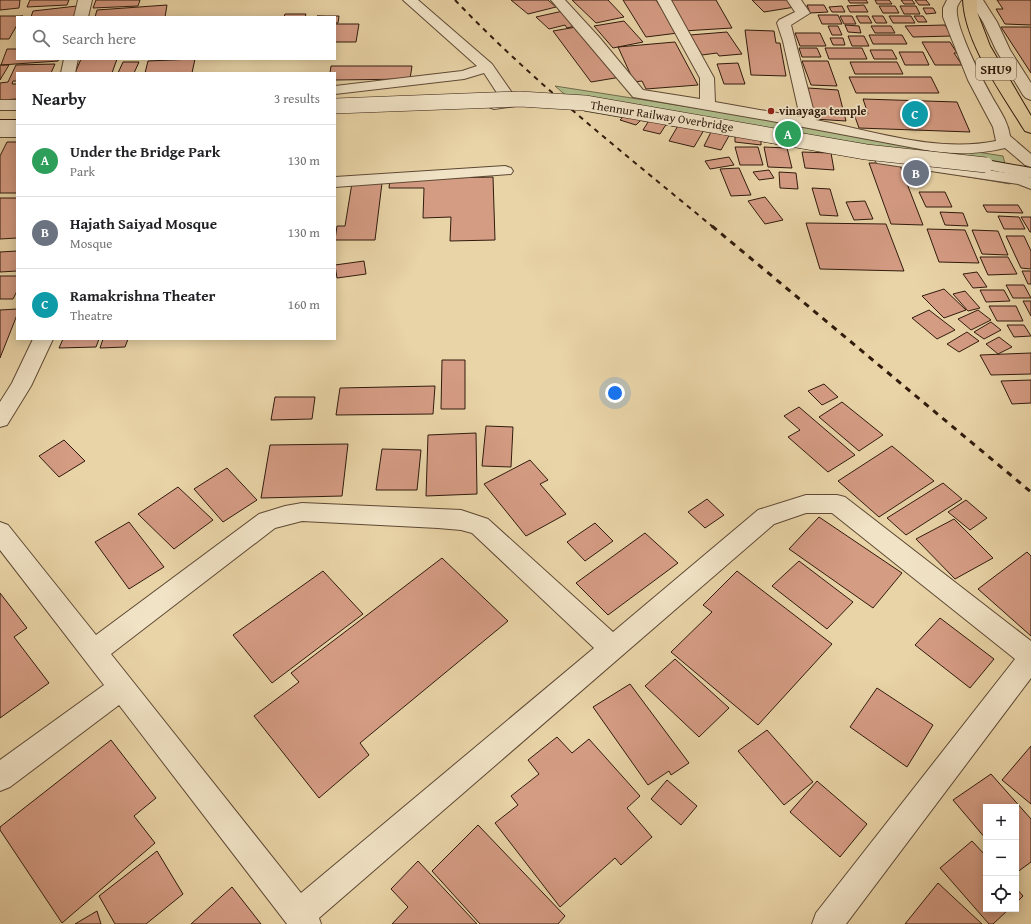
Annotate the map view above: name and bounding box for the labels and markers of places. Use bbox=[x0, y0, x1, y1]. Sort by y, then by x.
pin: C bbox=[902, 99, 928, 129]
place label: vinayaga temple bbox=[779, 102, 867, 119]
marker: vinayaga temple bbox=[766, 106, 776, 116]
pin: A bbox=[775, 119, 801, 149]
pin: B bbox=[903, 158, 929, 188]

